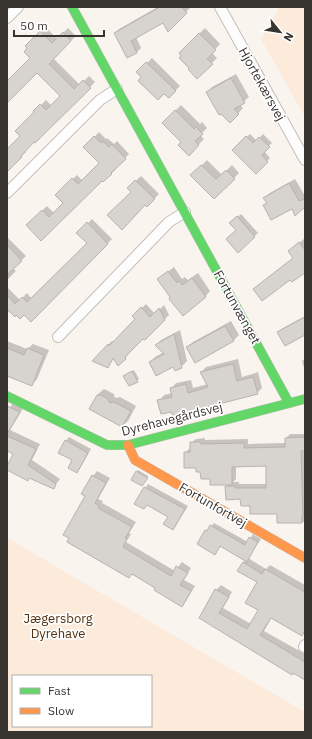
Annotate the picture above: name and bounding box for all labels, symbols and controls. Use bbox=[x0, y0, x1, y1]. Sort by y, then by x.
scale bar bbox=[14, 12, 104, 38]
north arrow bbox=[260, 12, 300, 52]
text: 50 m bbox=[20, 18, 48, 33]
text: N bbox=[281, 30, 297, 44]
street label: Hjortekærsvej bbox=[235, 44, 289, 124]
street label: Fortunvænget bbox=[210, 267, 264, 347]
street label: Dyrehavegårdsvej bbox=[120, 398, 224, 440]
street label: Fortunfortvej bbox=[176, 479, 250, 531]
park label: Jægersborg Dyrehave bbox=[23, 610, 93, 642]
legend bbox=[12, 675, 152, 727]
text: Fast bbox=[48, 683, 71, 698]
text: Slow bbox=[48, 703, 74, 718]

